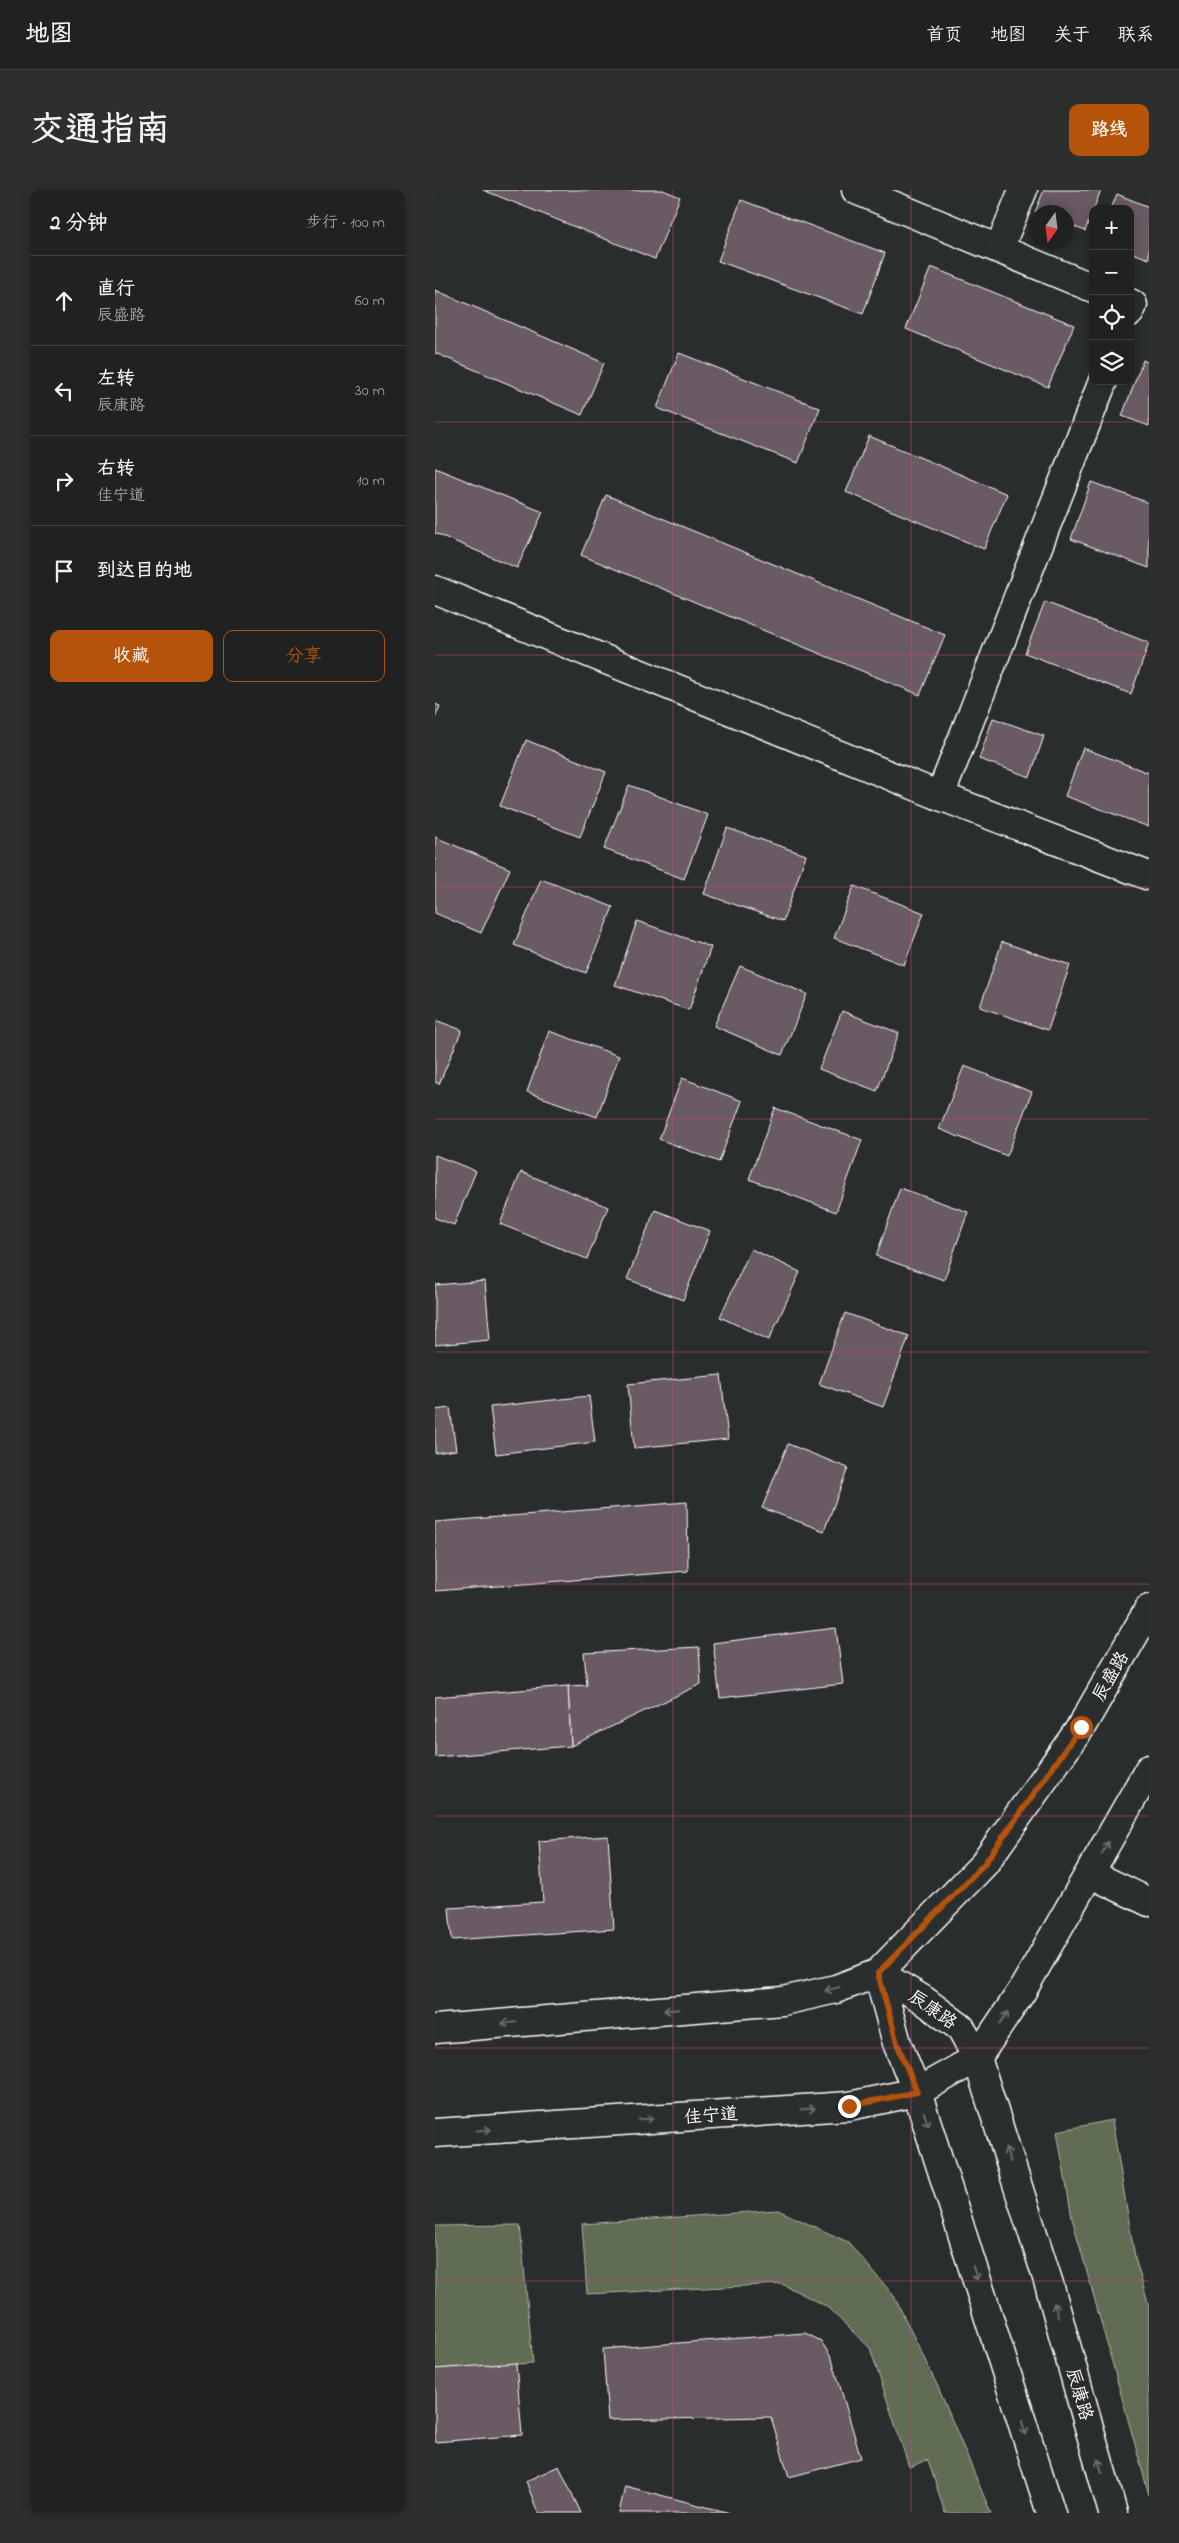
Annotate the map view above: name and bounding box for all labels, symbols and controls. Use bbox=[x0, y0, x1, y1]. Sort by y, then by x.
text: 地图 bbox=[25, 18, 73, 53]
text: 首页 bbox=[926, 23, 962, 49]
text: 地图 bbox=[990, 23, 1026, 49]
text: 关于 bbox=[1054, 23, 1090, 49]
text: 联系 bbox=[1118, 23, 1154, 49]
button: 路线 bbox=[1069, 104, 1149, 156]
text: 交通指南 bbox=[30, 106, 170, 157]
north arrow bbox=[1029, 205, 1074, 250]
map controls bbox=[1089, 205, 1134, 385]
button: + bbox=[1089, 205, 1134, 250]
text: 2 分钟 bbox=[50, 209, 108, 239]
text: 步行 · 100 m bbox=[306, 211, 385, 235]
button: − bbox=[1089, 250, 1134, 295]
text: 直行 bbox=[97, 276, 135, 303]
icon: ahead bbox=[50, 287, 78, 315]
text: 60 m bbox=[355, 289, 385, 313]
button: locate bbox=[1089, 295, 1134, 340]
text: 辰盛路 bbox=[97, 304, 145, 328]
button: layers bbox=[1089, 340, 1134, 385]
text: 左转 bbox=[97, 366, 135, 393]
icon: left bbox=[50, 377, 78, 405]
text: 30 m bbox=[355, 379, 385, 403]
text: 辰康路 bbox=[97, 394, 145, 418]
text: 右转 bbox=[97, 456, 135, 483]
icon: right bbox=[50, 467, 78, 495]
text: 10 m bbox=[357, 469, 385, 493]
text: 佳宁道 bbox=[97, 484, 145, 508]
icon: arrive bbox=[50, 557, 78, 585]
text: 到达目的地 bbox=[97, 558, 192, 585]
button: 收藏 bbox=[50, 630, 213, 682]
button: 分享 bbox=[223, 630, 385, 682]
street label: 辰盛路 bbox=[1087, 1647, 1136, 1707]
route start bbox=[1070, 1716, 1093, 1739]
one-way arrow bbox=[1100, 1841, 1110, 1856]
one-way arrow bbox=[824, 1985, 840, 1994]
street label: 辰康路 bbox=[902, 1985, 961, 2037]
one-way arrow bbox=[663, 2005, 679, 2015]
one-way arrow bbox=[999, 2011, 1009, 2025]
one-way arrow bbox=[502, 2018, 518, 2028]
route end bbox=[838, 2095, 861, 2118]
street label: 佳宁道 bbox=[683, 2102, 739, 2132]
one-way arrow bbox=[800, 2104, 816, 2113]
one-way arrow bbox=[921, 2110, 931, 2126]
one-way arrow bbox=[638, 2115, 654, 2124]
one-way arrow bbox=[475, 2125, 491, 2134]
one-way arrow bbox=[1003, 2147, 1012, 2163]
one-way arrow bbox=[971, 2265, 980, 2281]
one-way arrow bbox=[1051, 2302, 1061, 2318]
street label: 辰康路 bbox=[1058, 2365, 1098, 2424]
one-way arrow bbox=[1020, 2420, 1030, 2436]
one-way arrow bbox=[1095, 2458, 1105, 2474]

